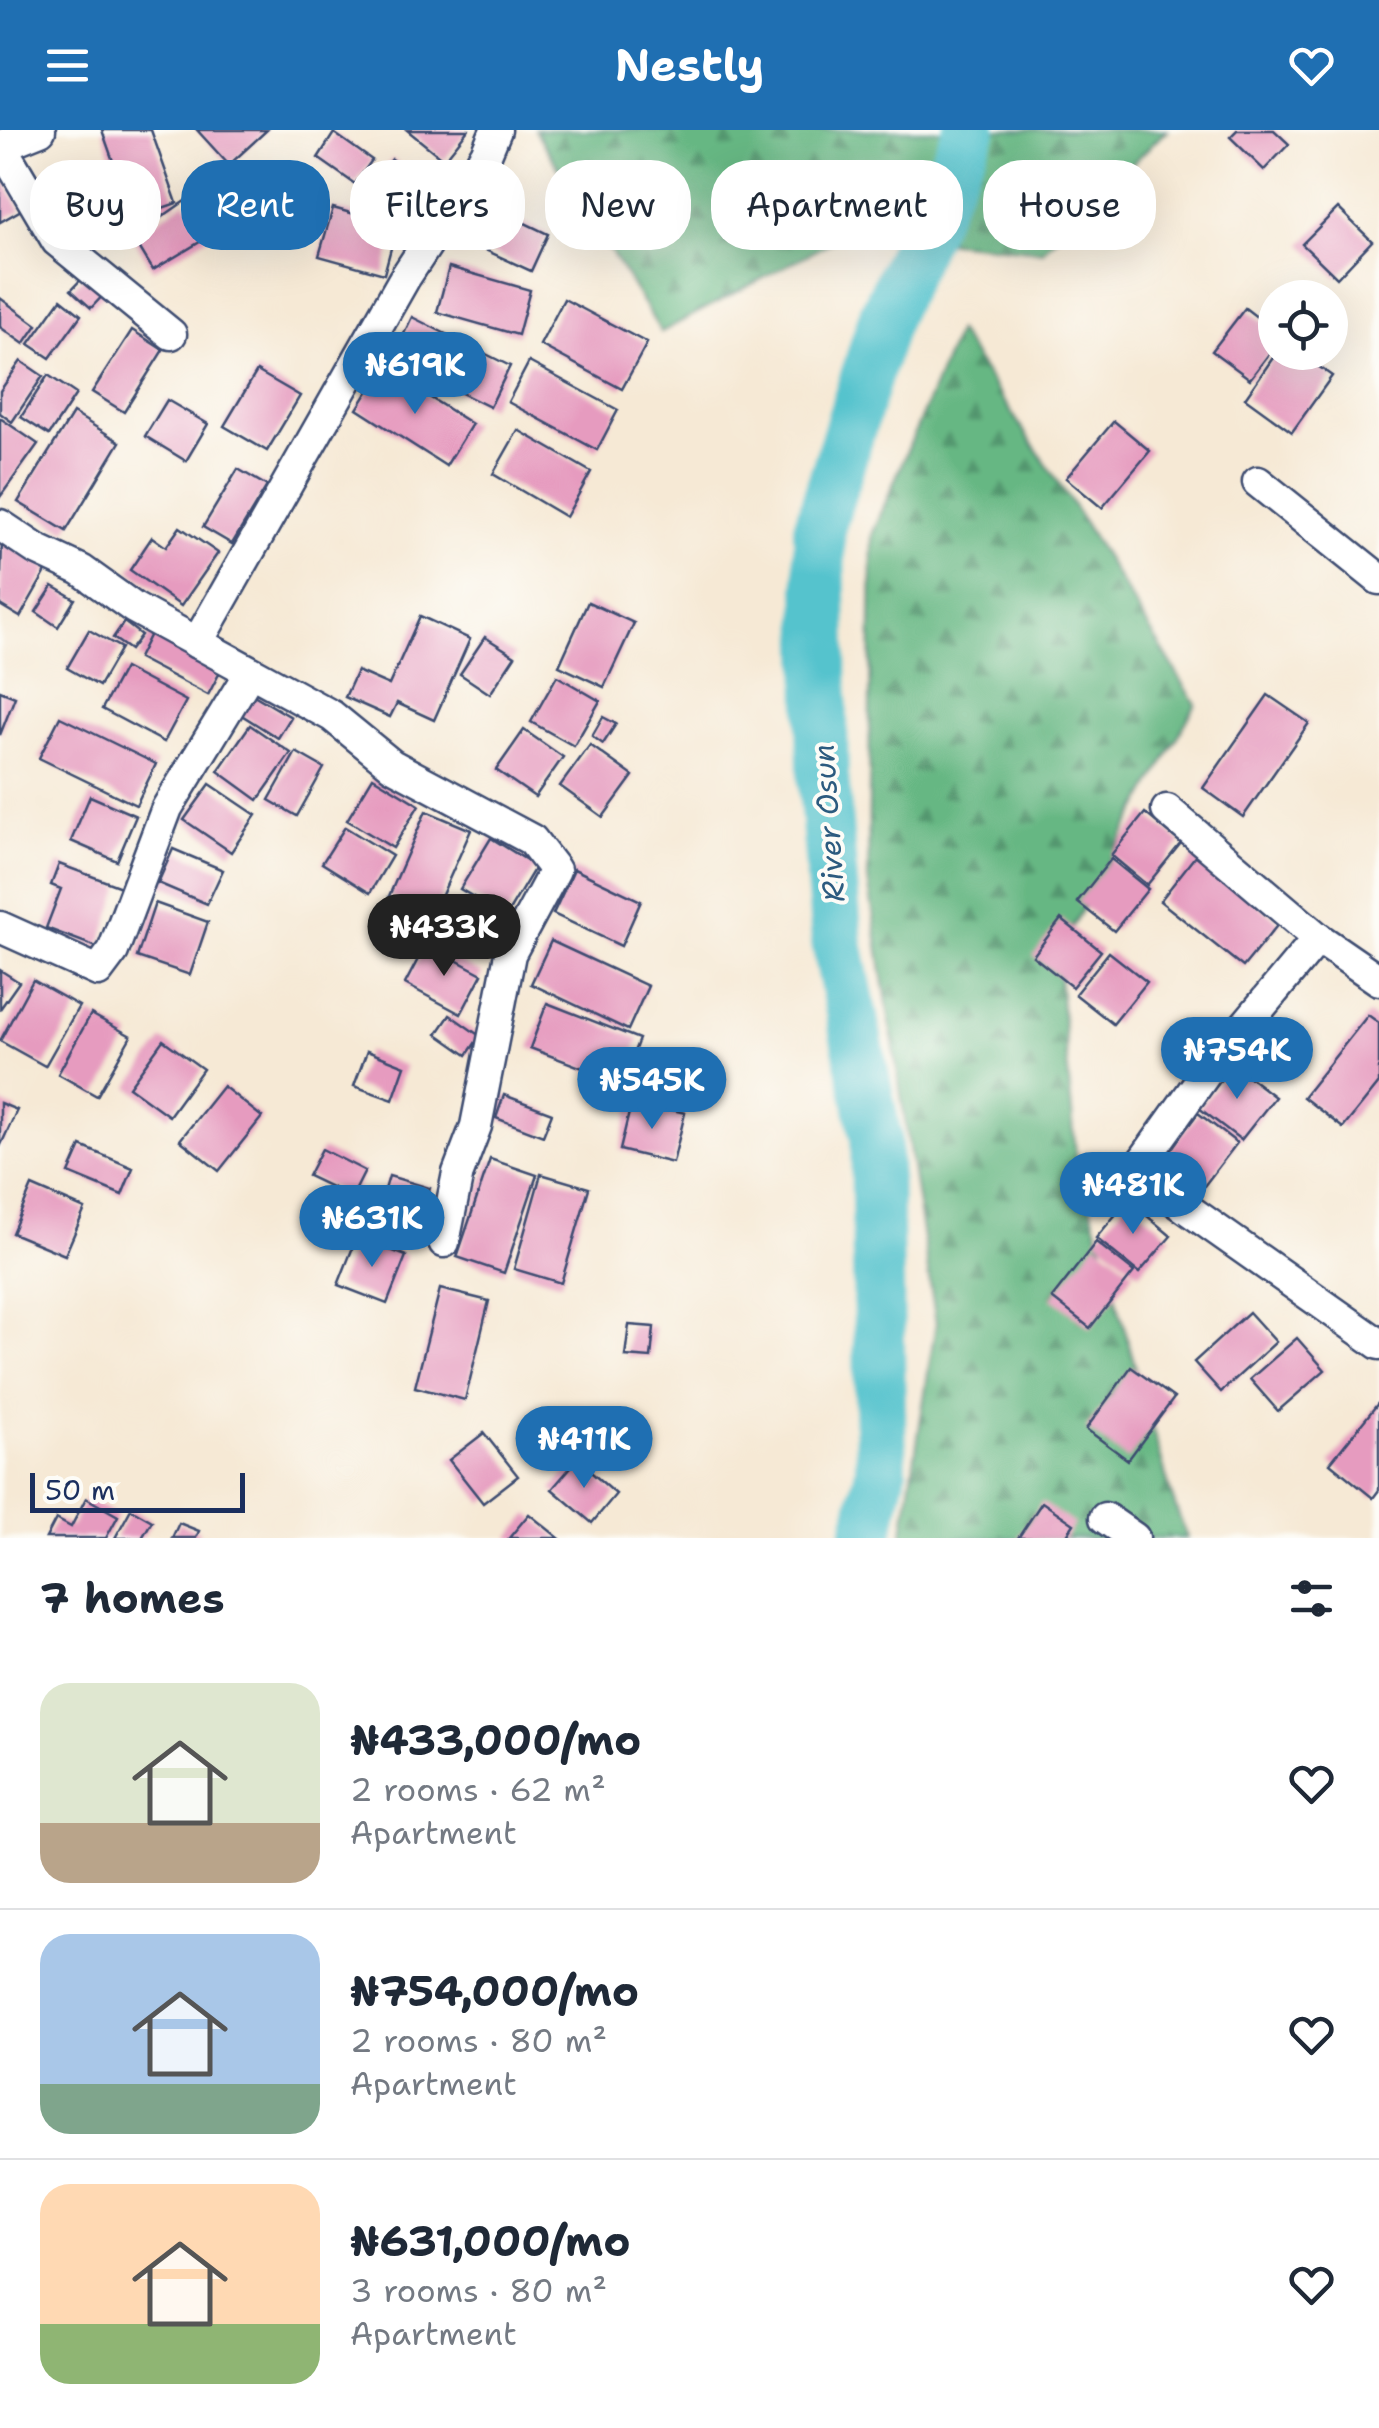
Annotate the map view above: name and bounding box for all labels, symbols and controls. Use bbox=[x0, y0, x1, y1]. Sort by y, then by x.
text: Nestly bbox=[615, 35, 764, 95]
icon: menu bbox=[40, 38, 95, 93]
icon: heart bbox=[1284, 38, 1339, 93]
chip: Buy bbox=[30, 160, 161, 250]
chip: Rent bbox=[181, 160, 330, 250]
chip: Filters bbox=[350, 160, 525, 250]
chip: New bbox=[545, 160, 691, 250]
chip: Apartment bbox=[711, 160, 963, 250]
chip: House bbox=[983, 160, 1156, 250]
map controls bbox=[1258, 280, 1348, 370]
button: locate bbox=[1258, 280, 1348, 370]
pin: ₦619K bbox=[345, 332, 485, 417]
text: ₦619K bbox=[365, 343, 465, 386]
water label: River Osun bbox=[803, 743, 854, 903]
pin: ₦433K bbox=[374, 894, 514, 979]
text: ₦433K bbox=[389, 905, 499, 948]
pin: ₦754K bbox=[1167, 1017, 1307, 1102]
text: ₦754K bbox=[1183, 1028, 1291, 1071]
pin: ₦545K bbox=[582, 1047, 722, 1132]
text: ₦545K bbox=[599, 1058, 705, 1101]
pin: ₦481K bbox=[1063, 1152, 1203, 1237]
text: ₦481K bbox=[1082, 1163, 1184, 1206]
pin: ₦631K bbox=[302, 1185, 442, 1270]
text: ₦631K bbox=[321, 1196, 423, 1239]
pin: ₦411K bbox=[514, 1406, 654, 1491]
text: ₦411K bbox=[538, 1417, 630, 1460]
scale bar bbox=[30, 1468, 245, 1512]
text: 50 m bbox=[45, 1471, 115, 1509]
text: 7 homes bbox=[40, 1570, 225, 1626]
icon: filters bbox=[1284, 1571, 1339, 1626]
text: ₦433,000/mo bbox=[350, 1712, 641, 1768]
icon: home bbox=[120, 1723, 240, 1843]
icon: heart bbox=[1284, 1756, 1339, 1811]
text: 2 rooms · 62 m² bbox=[350, 1768, 606, 1811]
text: Apartment bbox=[350, 1811, 517, 1854]
text: ₦754,000/mo bbox=[350, 1963, 639, 2019]
icon: home bbox=[120, 1974, 240, 2094]
icon: heart bbox=[1284, 2007, 1339, 2062]
text: 2 rooms · 80 m² bbox=[350, 2019, 607, 2062]
text: Apartment bbox=[350, 2062, 517, 2105]
text: ₦631,000/mo bbox=[350, 2213, 630, 2269]
icon: home bbox=[120, 2224, 240, 2344]
icon: heart bbox=[1284, 2257, 1339, 2312]
text: 3 rooms · 80 m² bbox=[350, 2269, 607, 2312]
text: Apartment bbox=[350, 2312, 517, 2355]

